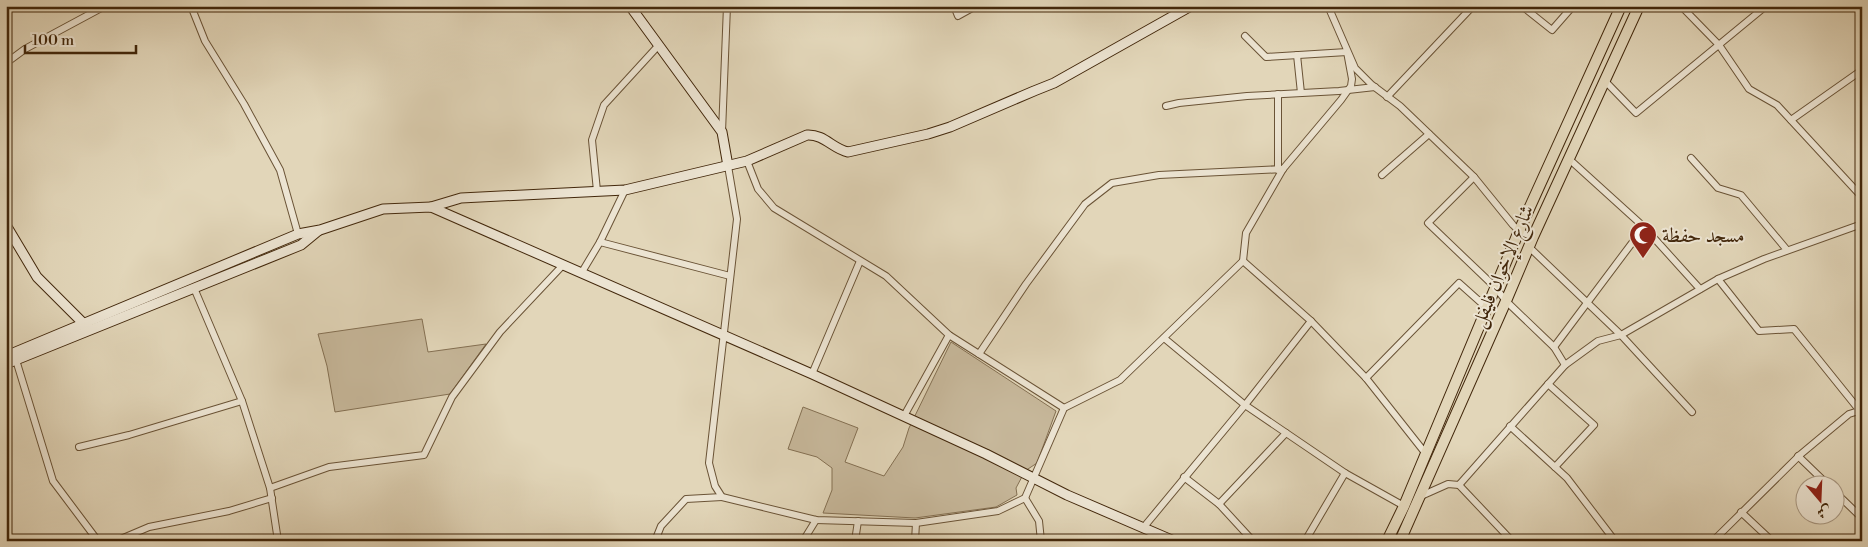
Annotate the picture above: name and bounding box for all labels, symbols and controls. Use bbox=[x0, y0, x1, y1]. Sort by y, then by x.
scale bar bbox=[25, 22, 136, 54]
text: 100 m bbox=[32, 31, 74, 50]
street label: شارع الإخوان فليفل bbox=[1466, 201, 1544, 333]
mosque icon: مسجد حفظة bbox=[1628, 220, 1658, 259]
place label: مسجد حفظة bbox=[1662, 224, 1745, 249]
north arrow bbox=[1796, 474, 1846, 524]
text: ش bbox=[1814, 501, 1833, 522]

